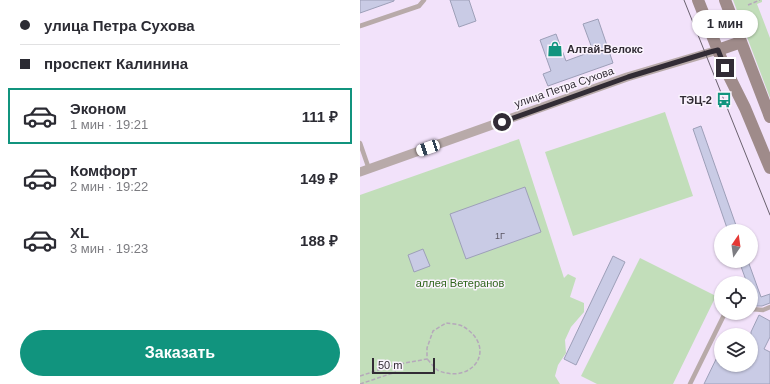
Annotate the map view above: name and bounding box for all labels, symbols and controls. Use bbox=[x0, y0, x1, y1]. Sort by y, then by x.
callout: 1 мин bbox=[692, 10, 758, 38]
text: 1 мин bbox=[707, 16, 743, 31]
text: улица Петра Сухова bbox=[44, 17, 195, 34]
shop icon: Алтай-Велокс bbox=[546, 40, 564, 58]
place label: Алтай-Велокс bbox=[567, 43, 643, 55]
text: проспект Калинина bbox=[44, 55, 188, 72]
route end bbox=[716, 59, 734, 77]
street label: улица Петра Сухова bbox=[513, 64, 616, 110]
bus stop icon: ТЭЦ-2 bbox=[715, 91, 733, 109]
place label: ТЭЦ-2 bbox=[680, 94, 712, 106]
icon: car bbox=[22, 98, 58, 134]
text: Эконом bbox=[70, 100, 126, 117]
text: 111 ₽ bbox=[302, 108, 338, 125]
route start bbox=[493, 113, 511, 131]
text: 1 мин · 19:21 bbox=[70, 117, 148, 132]
car bbox=[415, 138, 441, 158]
icon: car bbox=[22, 160, 58, 196]
text: Комфорт bbox=[70, 162, 137, 179]
text: 149 ₽ bbox=[300, 170, 338, 187]
text: 2 мин · 19:22 bbox=[70, 179, 148, 194]
icon: car bbox=[22, 222, 58, 258]
text: XL bbox=[70, 224, 89, 241]
north arrow bbox=[714, 224, 758, 268]
map controls bbox=[714, 224, 758, 372]
house number: 1Г bbox=[495, 231, 505, 241]
text: 188 ₽ bbox=[300, 232, 338, 249]
text: 3 мин · 19:23 bbox=[70, 241, 148, 256]
button: locate bbox=[714, 276, 758, 320]
park label: аллея Ветеранов bbox=[416, 277, 504, 289]
button: layers bbox=[714, 328, 758, 372]
button: Заказать bbox=[20, 330, 340, 376]
scale bar bbox=[372, 356, 435, 375]
text: 50 m bbox=[378, 359, 402, 371]

